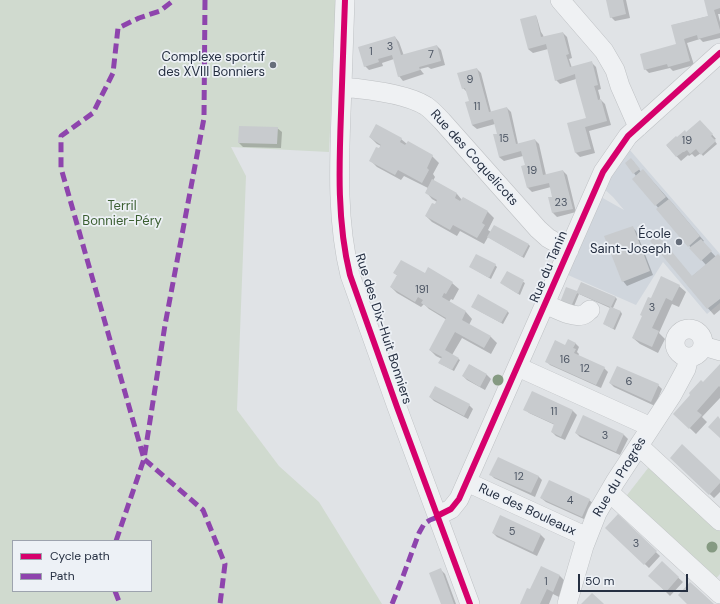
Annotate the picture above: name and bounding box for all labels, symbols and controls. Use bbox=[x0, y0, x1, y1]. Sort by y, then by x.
house number: 3 bbox=[387, 40, 393, 54]
house number: 1 bbox=[369, 45, 373, 59]
house number: 7 bbox=[428, 48, 434, 62]
place label: Complexe sportif des XVIII Bonniers bbox=[158, 50, 265, 81]
marker: Complexe sportif des XVIII Bonniers bbox=[268, 60, 278, 70]
house number: 9 bbox=[467, 73, 473, 87]
house number: 11 bbox=[474, 100, 480, 114]
street label: Rue des Coquelicots bbox=[427, 107, 521, 209]
house number: 15 bbox=[499, 132, 509, 146]
house number: 19 bbox=[682, 134, 692, 148]
house number: 19 bbox=[527, 164, 537, 178]
house number: 23 bbox=[555, 196, 567, 210]
park label: Terril Bonnier-Péry bbox=[82, 199, 162, 230]
place label: École Saint-Joseph bbox=[590, 227, 671, 258]
street label: Rue du Tanin bbox=[527, 229, 571, 305]
marker: École Saint-Joseph bbox=[674, 237, 684, 247]
street label: Rue des Dix-Huit Bonniers bbox=[351, 252, 415, 406]
house number: 191 bbox=[415, 283, 429, 297]
house number: 3 bbox=[649, 301, 655, 315]
house number: 16 bbox=[560, 353, 570, 367]
house number: 12 bbox=[580, 362, 590, 376]
house number: 6 bbox=[626, 375, 632, 389]
house number: 11 bbox=[551, 405, 557, 419]
house number: 3 bbox=[602, 429, 608, 443]
street label: Rue du Progrès bbox=[590, 434, 650, 520]
house number: 12 bbox=[514, 470, 524, 484]
street label: Rue des Bouleaux bbox=[476, 481, 578, 539]
house number: 4 bbox=[567, 494, 573, 508]
house number: 5 bbox=[509, 525, 515, 539]
house number: 3 bbox=[633, 537, 639, 551]
legend bbox=[12, 540, 152, 592]
text: Cycle path bbox=[50, 548, 110, 564]
scale bar bbox=[580, 566, 690, 592]
text: Path bbox=[50, 568, 75, 584]
text: 50 m bbox=[585, 573, 614, 589]
house number: 1 bbox=[544, 575, 548, 589]

